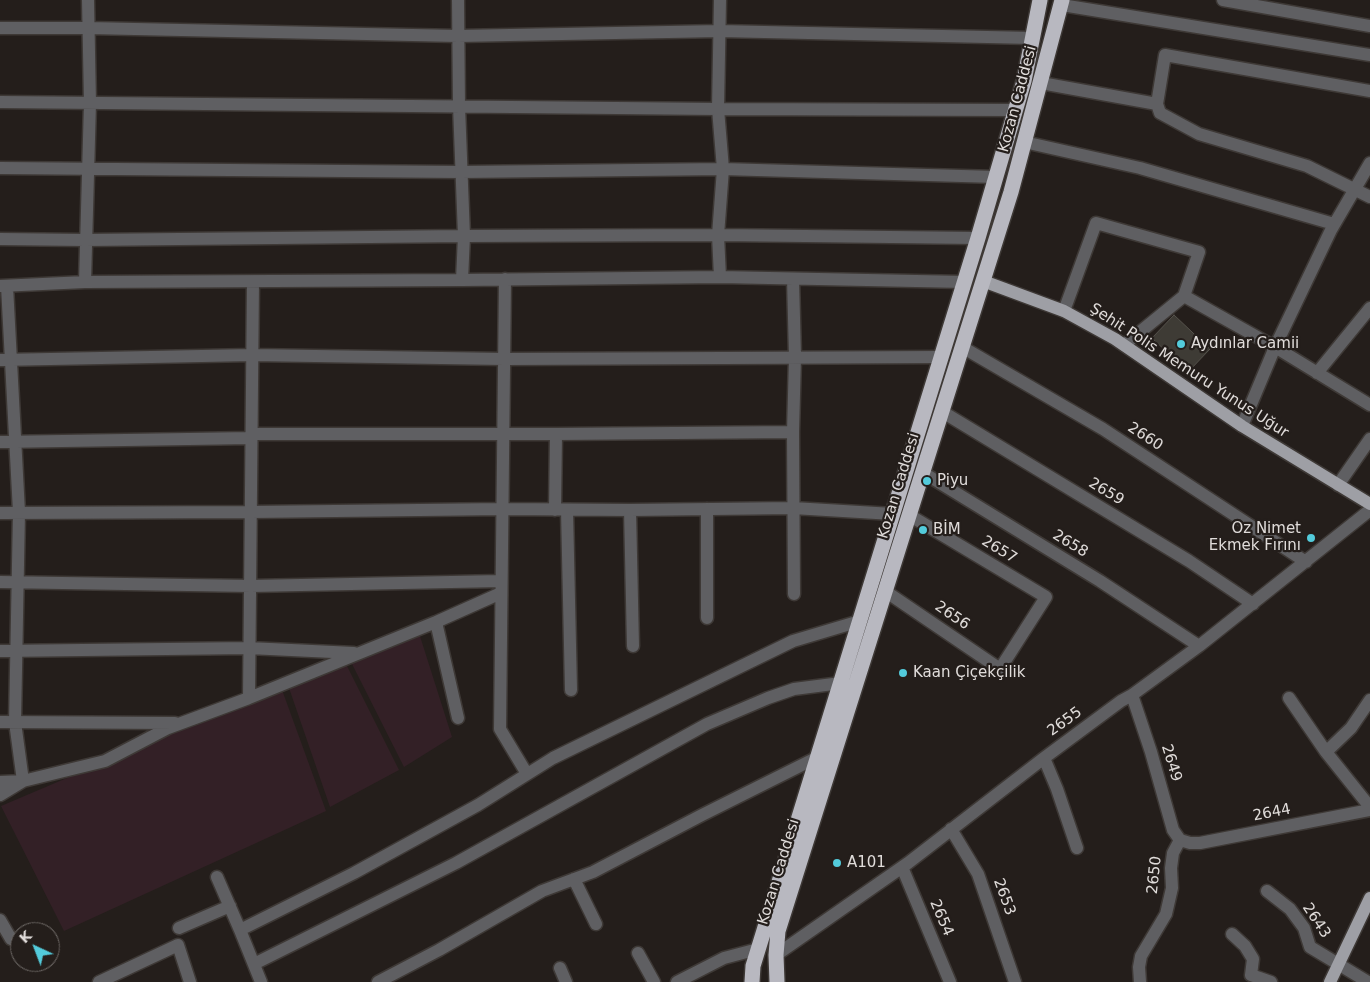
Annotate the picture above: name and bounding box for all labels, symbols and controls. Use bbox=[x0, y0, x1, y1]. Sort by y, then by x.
street label: Kozan Caddesi bbox=[995, 44, 1041, 154]
street label: Şehit Polis Memuru Yunus Uğur bbox=[1086, 300, 1292, 442]
place label: Aydınlar Camii bbox=[1191, 335, 1299, 353]
marker: Aydınlar Camii bbox=[1175, 338, 1187, 350]
street label: 2660 bbox=[1124, 419, 1166, 455]
street label: Kozan Caddesi bbox=[874, 431, 924, 541]
place label: Piyu bbox=[937, 472, 968, 490]
street label: 2659 bbox=[1085, 474, 1127, 510]
marker: Piyu bbox=[921, 475, 933, 487]
place label: Oz Nimet Ekmek Fırını bbox=[1209, 520, 1301, 555]
place label: BİM bbox=[933, 521, 961, 539]
marker: BİM bbox=[917, 524, 929, 536]
street label: 2658 bbox=[1049, 526, 1091, 562]
street label: 2657 bbox=[978, 532, 1020, 568]
marker: Oz Nimet Ekmek Fırını bbox=[1305, 532, 1317, 544]
street label: 2656 bbox=[931, 598, 973, 634]
place label: Kaan Çiçekçilik bbox=[913, 664, 1025, 682]
marker: Kaan Çiçekçilik bbox=[897, 667, 909, 679]
street label: 2655 bbox=[1044, 703, 1086, 741]
street label: 2649 bbox=[1157, 742, 1185, 784]
street label: 2644 bbox=[1252, 801, 1292, 825]
street label: Kozan Caddesi bbox=[754, 817, 804, 927]
place label: A101 bbox=[847, 854, 886, 872]
street label: 2650 bbox=[1144, 855, 1166, 895]
marker: A101 bbox=[831, 857, 843, 869]
street label: 2653 bbox=[989, 876, 1019, 918]
street label: 2654 bbox=[925, 897, 957, 939]
street label: 2643 bbox=[1298, 900, 1334, 942]
north arrow bbox=[10, 922, 60, 972]
text: K bbox=[16, 927, 35, 946]

